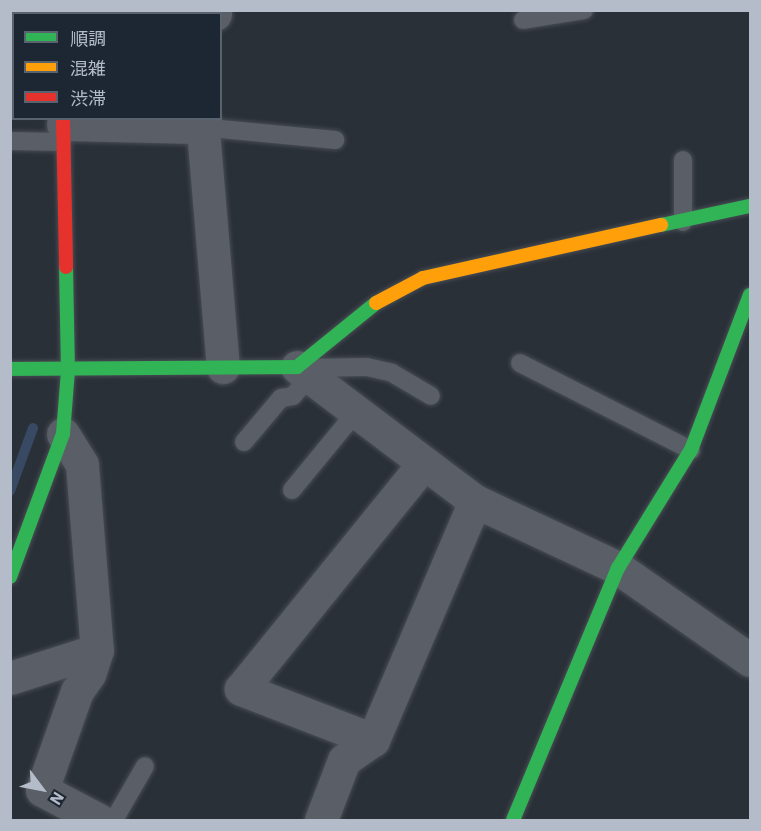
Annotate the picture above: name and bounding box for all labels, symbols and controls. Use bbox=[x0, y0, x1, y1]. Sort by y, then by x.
legend bbox=[12, 12, 222, 120]
text: 順調 bbox=[70, 27, 106, 50]
text: 混雑 bbox=[70, 57, 106, 80]
text: 渋滞 bbox=[70, 87, 106, 110]
north arrow bbox=[12, 759, 72, 819]
text: N bbox=[46, 788, 69, 809]

